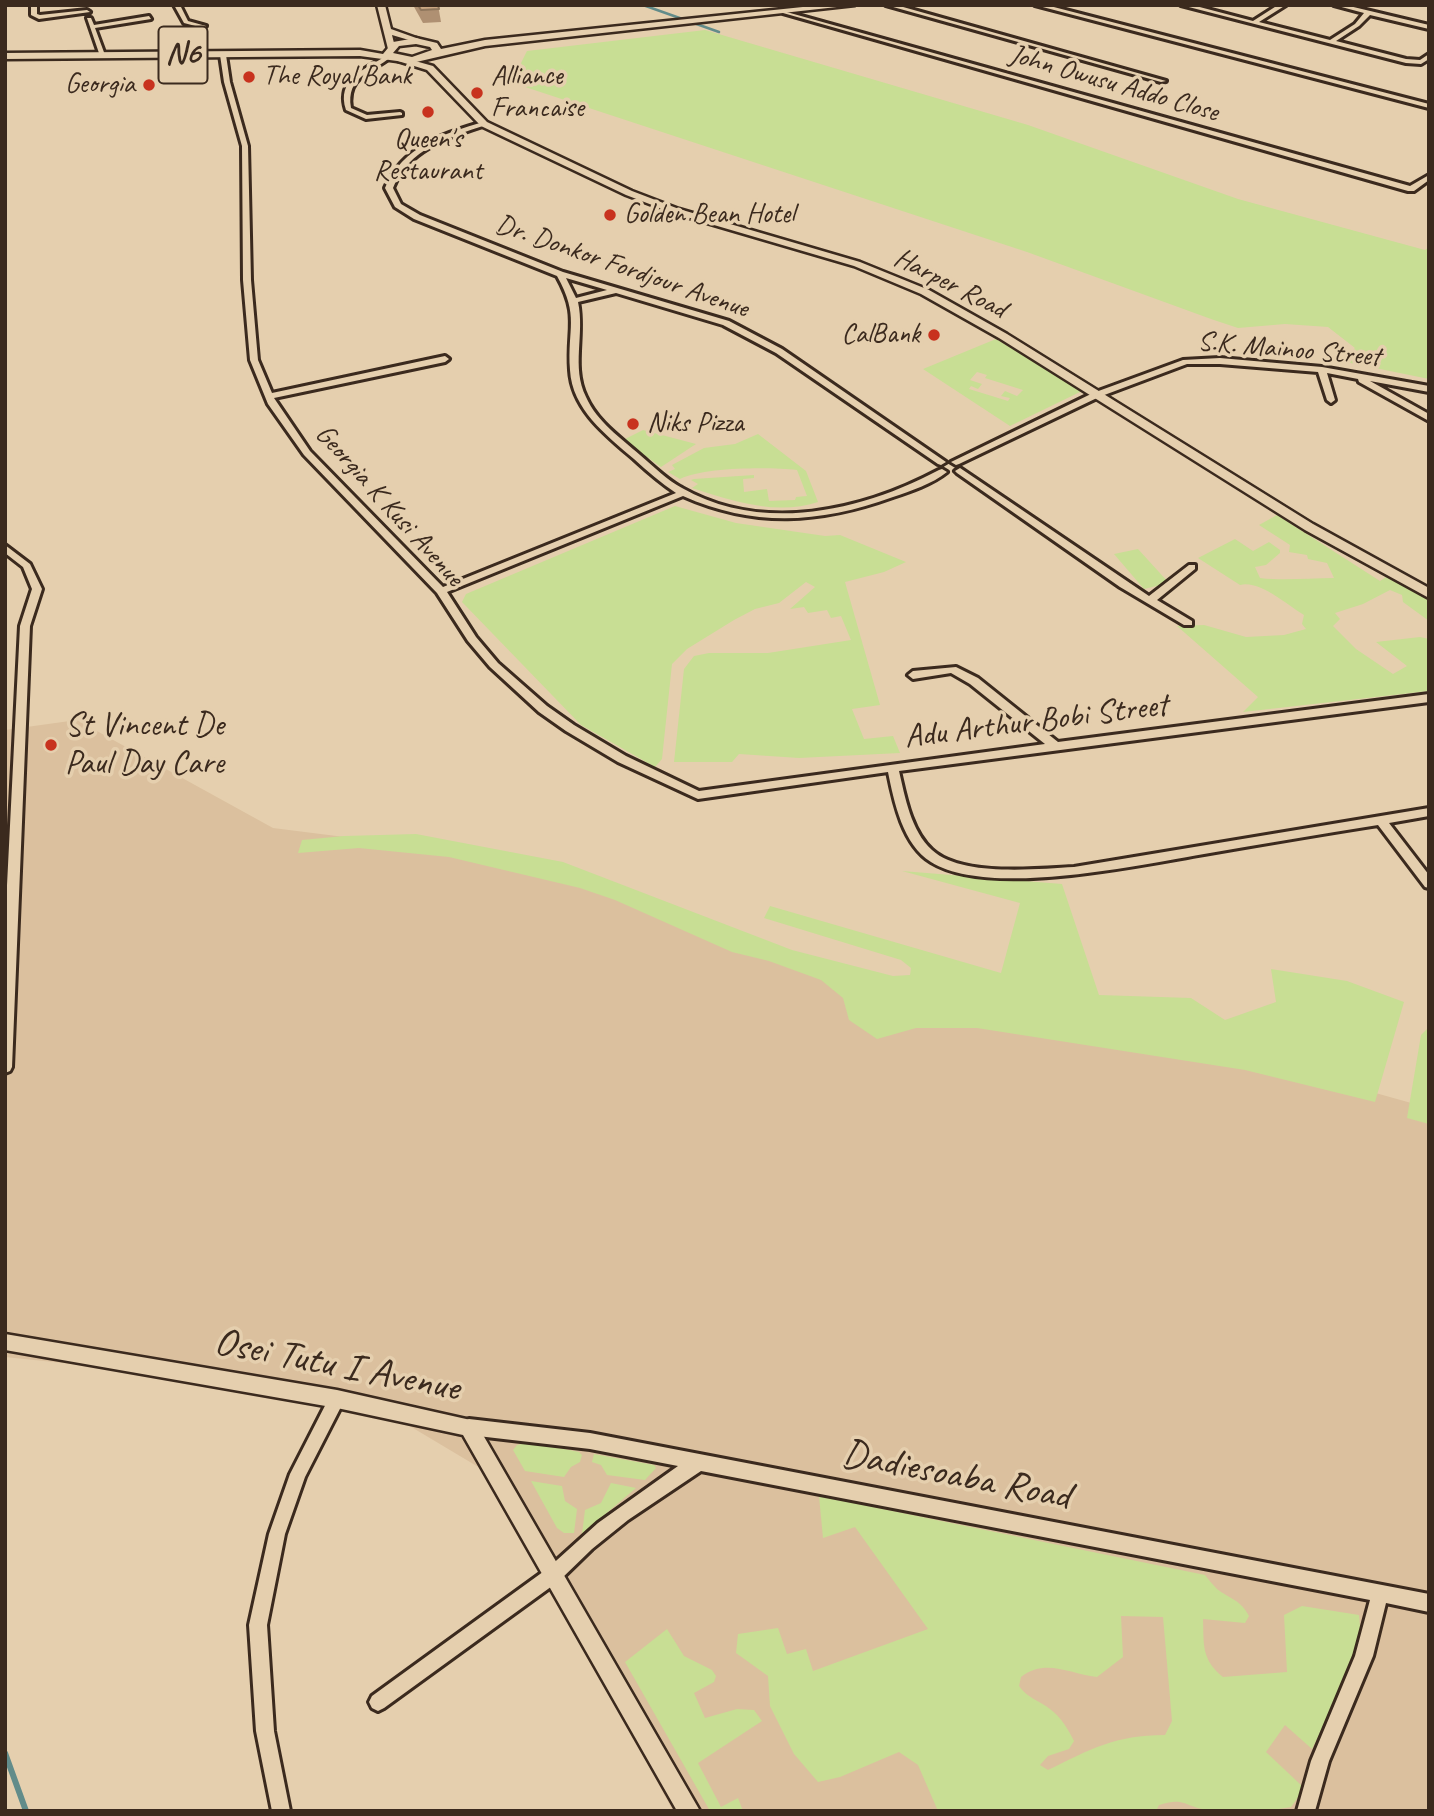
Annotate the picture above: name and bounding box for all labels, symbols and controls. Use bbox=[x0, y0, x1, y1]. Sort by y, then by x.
road number: N6 bbox=[158, 26, 208, 83]
street label: John Owusu Addo Close bbox=[1006, 38, 1222, 130]
place label: The Royal Bank bbox=[263, 60, 412, 94]
place label: Alliance Francaise bbox=[491, 60, 584, 126]
place label: Georgia bbox=[65, 68, 135, 102]
marker: The Royal Bank bbox=[241, 69, 257, 85]
marker: Georgia bbox=[141, 77, 157, 93]
marker: Alliance Francaise bbox=[469, 85, 485, 101]
marker: Queen's Restaurant bbox=[420, 104, 436, 120]
place label: Queen's Restaurant bbox=[374, 123, 482, 189]
place label: Golden Bean Hotel bbox=[624, 198, 795, 232]
marker: Golden Bean Hotel bbox=[602, 207, 618, 223]
street label: Dr. Donkor Fordjour Avenue bbox=[491, 208, 753, 326]
street label: Harper Road bbox=[888, 241, 1012, 327]
place label: CalBank bbox=[841, 318, 920, 352]
street label: S.K. Mainoo Street bbox=[1196, 325, 1382, 375]
marker: CalBank bbox=[926, 327, 942, 343]
place label: Niks Pizza bbox=[647, 407, 743, 441]
marker: Niks Pizza bbox=[625, 416, 641, 432]
street label: Georgia K Kusi Avenue bbox=[308, 418, 470, 594]
street label: Adu Arthur Bobi Street bbox=[902, 686, 1170, 758]
place label: St Vincent De Paul Day Care bbox=[65, 706, 224, 784]
marker: St Vincent De Paul Day Care bbox=[43, 737, 59, 753]
street label: Osei Tutu I Avenue bbox=[210, 1319, 464, 1413]
street label: Dadiesoaba Road bbox=[838, 1430, 1074, 1522]

